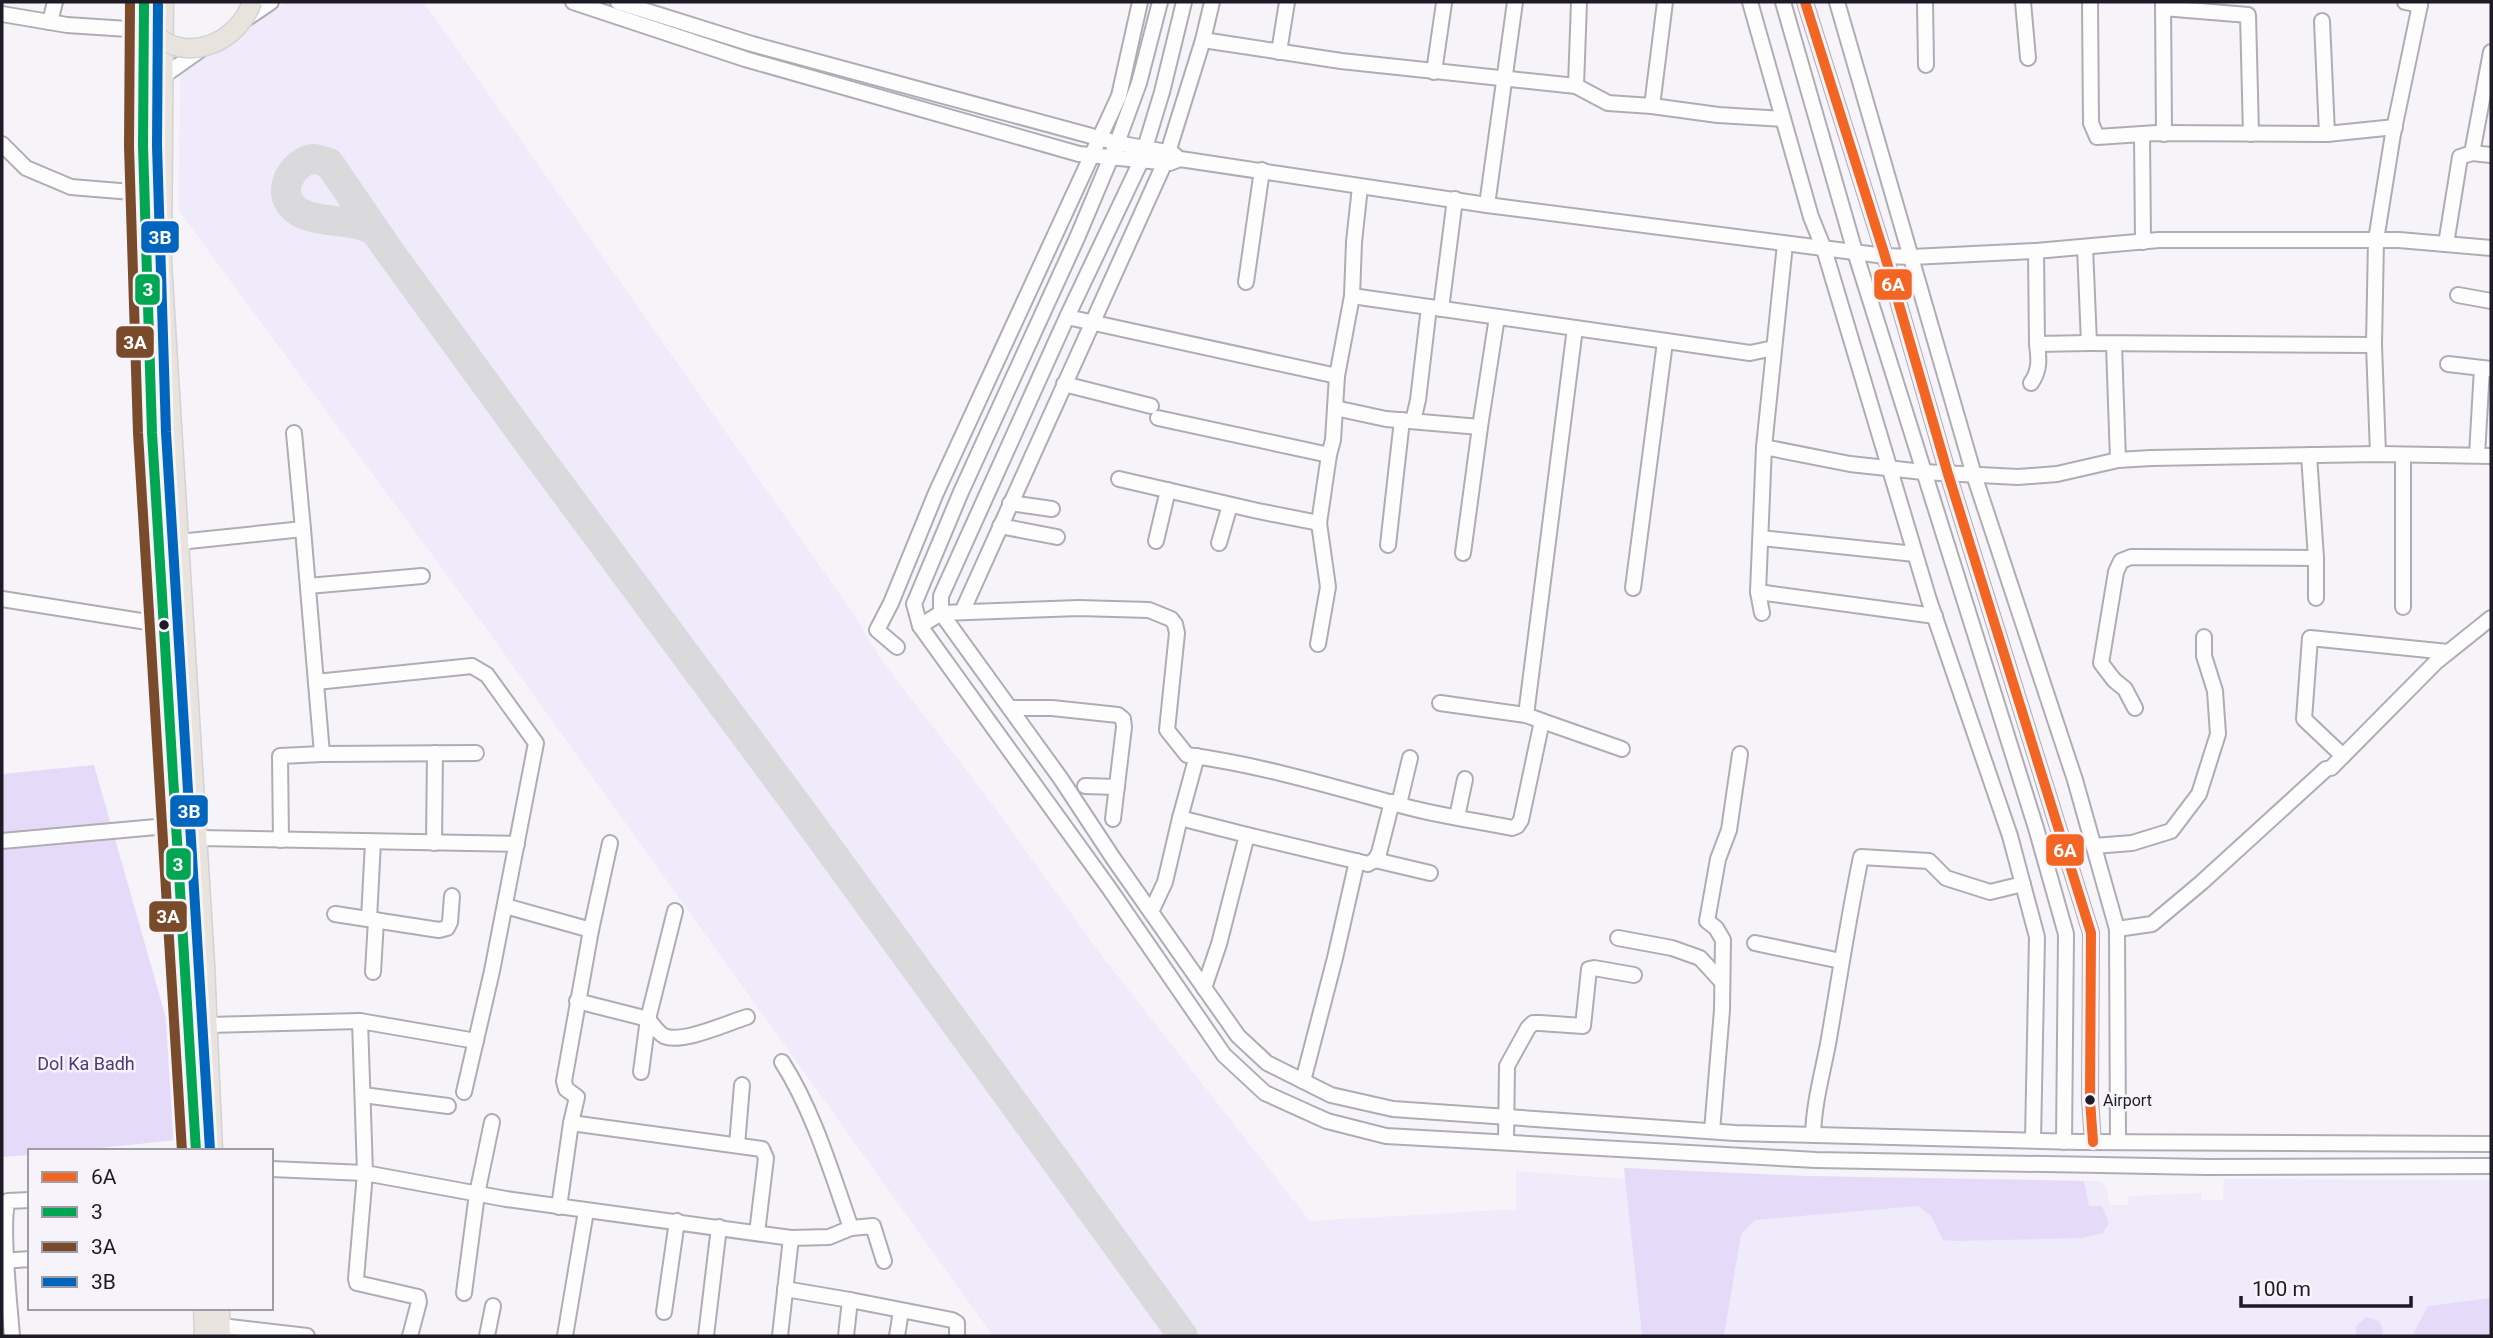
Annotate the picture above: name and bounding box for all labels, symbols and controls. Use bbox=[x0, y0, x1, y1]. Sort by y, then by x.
line badge: 3B bbox=[140, 220, 180, 254]
text: 3B bbox=[148, 226, 172, 249]
line badge: 6A bbox=[1873, 268, 1913, 301]
line badge: 3 bbox=[134, 273, 161, 306]
text: 6A bbox=[1881, 273, 1905, 296]
text: 3 bbox=[143, 278, 153, 301]
line badge: 3A bbox=[115, 325, 155, 359]
text: 3A bbox=[123, 331, 147, 354]
unlabelled marker bbox=[157, 618, 171, 632]
line badge: 3B bbox=[169, 794, 209, 828]
text: 3B bbox=[177, 800, 201, 823]
line badge: 6A bbox=[2045, 833, 2085, 867]
text: 6A bbox=[2053, 839, 2077, 862]
line badge: 3 bbox=[165, 847, 192, 881]
text: 3 bbox=[173, 853, 183, 876]
line badge: 3A bbox=[148, 900, 188, 933]
text: 3A bbox=[156, 905, 180, 928]
park label: Dol Ka Badh bbox=[37, 1053, 135, 1074]
place label: Airport bbox=[2103, 1091, 2152, 1110]
marker: Airport bbox=[2083, 1093, 2097, 1107]
legend bbox=[28, 1149, 273, 1310]
text: 6A bbox=[91, 1165, 117, 1189]
text: 3 bbox=[91, 1200, 103, 1224]
text: 3A bbox=[91, 1235, 117, 1259]
scale bar bbox=[2241, 1264, 2411, 1308]
text: 3B bbox=[91, 1270, 116, 1294]
text: 100 m bbox=[2252, 1277, 2311, 1301]

